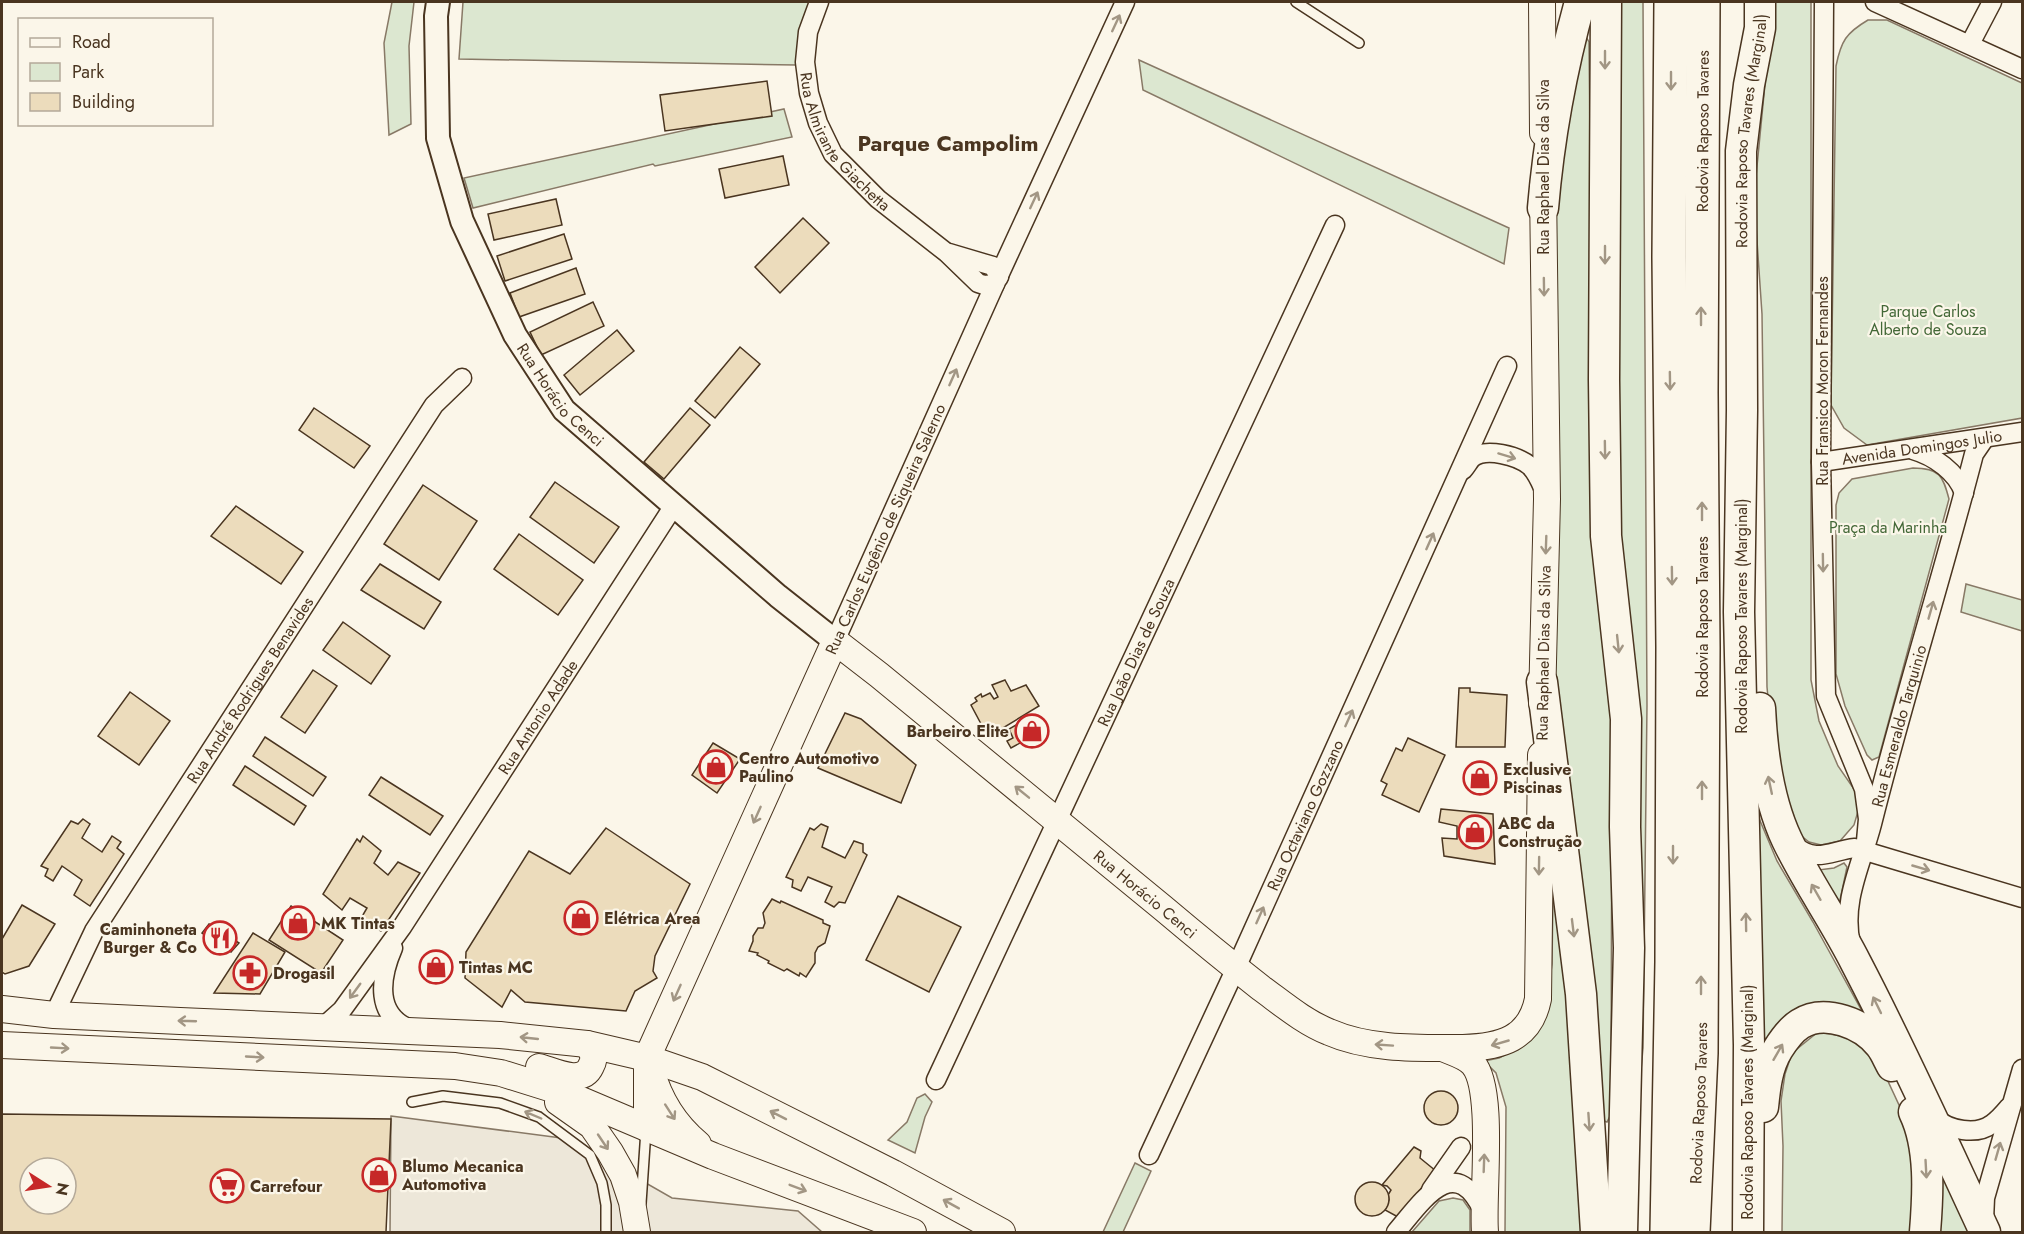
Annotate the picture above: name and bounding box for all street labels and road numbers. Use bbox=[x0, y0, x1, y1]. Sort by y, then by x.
street label: Rodovia Raposo Tavares (Marginal) bbox=[1730, 14, 1772, 248]
street label: Rodovia Raposo Tavares bbox=[1691, 50, 1715, 212]
street label: Rua Almirante Giachetta bbox=[794, 71, 895, 216]
street label: Rua Raphael Dias da Silva bbox=[1532, 79, 1555, 255]
street label: Rua Fransico Moron Fernandes bbox=[1811, 276, 1834, 486]
street label: Rua Horácio Cenci bbox=[511, 339, 609, 452]
street label: Rua Carlos Eugênio de Siqueira Salerno bbox=[820, 400, 951, 658]
street label: Avenida Domingos Julio bbox=[1840, 424, 2004, 471]
street label: Rodovia Raposo Tavares (Marginal) bbox=[1730, 498, 1753, 734]
street label: Rodovia Raposo Tavares bbox=[1691, 536, 1714, 698]
street label: Rua Raphael Dias da Silva bbox=[1530, 565, 1557, 741]
street label: Rua João Dias de Souza bbox=[1092, 575, 1181, 730]
street label: Rua André Rodrigues Benavides bbox=[181, 592, 319, 788]
street label: Rua Esmeraldo Tarquinio bbox=[1866, 642, 1932, 810]
street label: Rua Antonio Adade bbox=[492, 655, 584, 779]
street label: Rua Octaviano Gozzano bbox=[1261, 736, 1349, 895]
street label: Rua Horácio Cenci bbox=[1089, 845, 1202, 944]
street label: Rodovia Raposo Tavares (Marginal) bbox=[1736, 984, 1759, 1220]
street label: Rodovia Raposo Tavares bbox=[1684, 1022, 1713, 1184]

